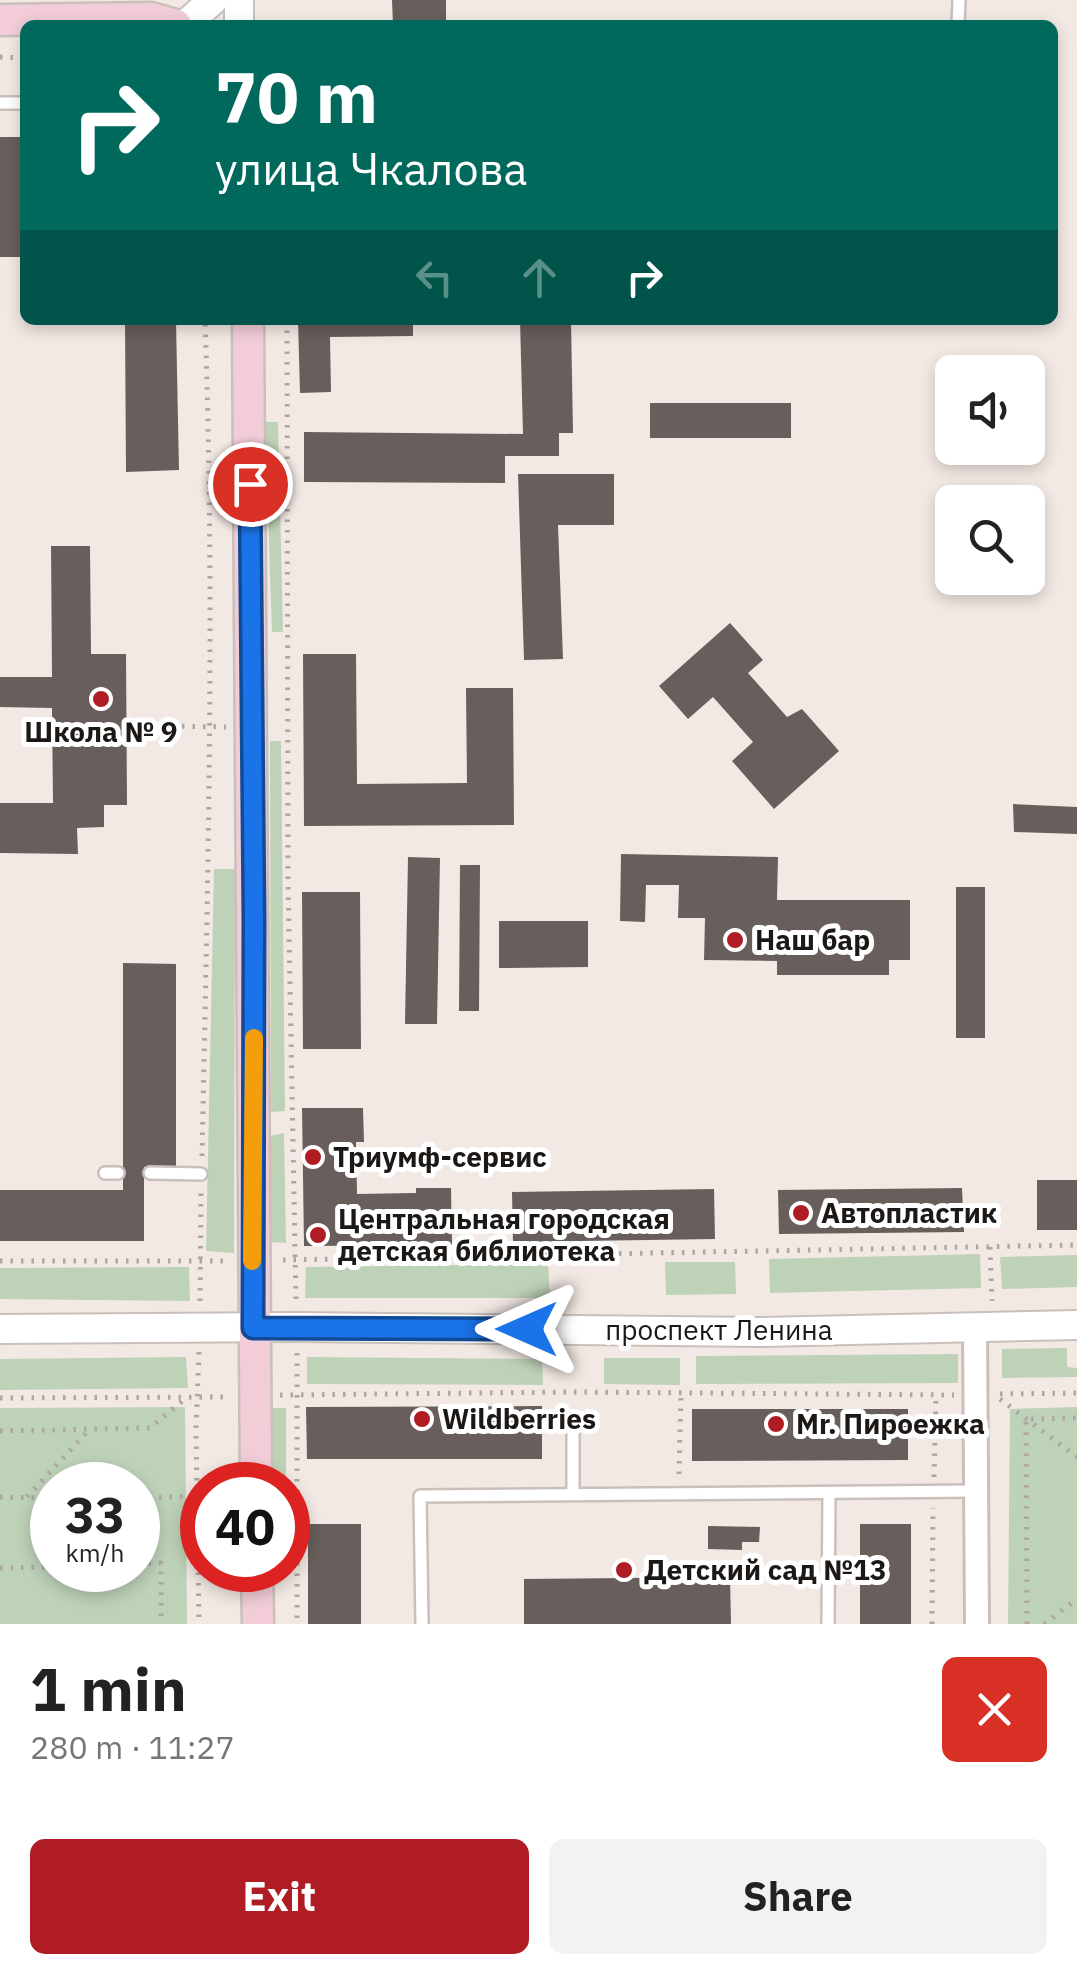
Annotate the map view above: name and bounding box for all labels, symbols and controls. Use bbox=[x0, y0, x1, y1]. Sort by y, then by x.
text: 70 m bbox=[215, 51, 378, 142]
icon: right bbox=[50, 60, 180, 190]
text: улица Чкалова bbox=[215, 139, 528, 197]
icon: left bbox=[407, 250, 462, 305]
icon: ahead bbox=[512, 250, 567, 305]
icon: right bbox=[617, 250, 672, 305]
map controls bbox=[935, 355, 1045, 595]
button: sound bbox=[935, 355, 1045, 465]
pin bbox=[208, 442, 293, 527]
icon: arrive bbox=[223, 457, 278, 512]
button: search bbox=[935, 485, 1045, 595]
marker: Школа № 9 bbox=[90, 688, 112, 710]
place label: Школа № 9 bbox=[24, 713, 178, 750]
place label: Наш бар bbox=[755, 921, 870, 958]
marker: Наш бар bbox=[724, 929, 746, 951]
place label: Триумф-сервис bbox=[333, 1138, 547, 1175]
marker: Триумф-сервис bbox=[302, 1146, 324, 1168]
place label: Автопластик bbox=[821, 1194, 997, 1231]
place label: Центральная городская детская библиотека bbox=[338, 1200, 670, 1269]
marker: Автопластик bbox=[790, 1202, 812, 1224]
marker: Центральная городская детская библиотека bbox=[307, 1224, 329, 1246]
position arrow bbox=[475, 1277, 579, 1381]
street label: проспект Ленина bbox=[605, 1311, 833, 1348]
place label: Wildberries bbox=[442, 1400, 596, 1437]
place label: Mr. Пироежка bbox=[796, 1405, 985, 1442]
marker: Wildberries bbox=[411, 1408, 433, 1430]
marker: Mr. Пироежка bbox=[765, 1413, 787, 1435]
speed limit sign: 40 bbox=[180, 1462, 310, 1592]
text: 33 bbox=[65, 1482, 125, 1547]
text: km/h bbox=[66, 1536, 124, 1569]
place label: Детский сад №13 bbox=[644, 1551, 887, 1588]
marker: Детский сад №13 bbox=[613, 1559, 635, 1581]
text: 1 min bbox=[30, 1649, 187, 1728]
button: close bbox=[942, 1657, 1047, 1762]
text: 280 m · 11:27 bbox=[30, 1726, 235, 1768]
button: Exit bbox=[30, 1839, 529, 1954]
button: Share bbox=[549, 1839, 1047, 1954]

